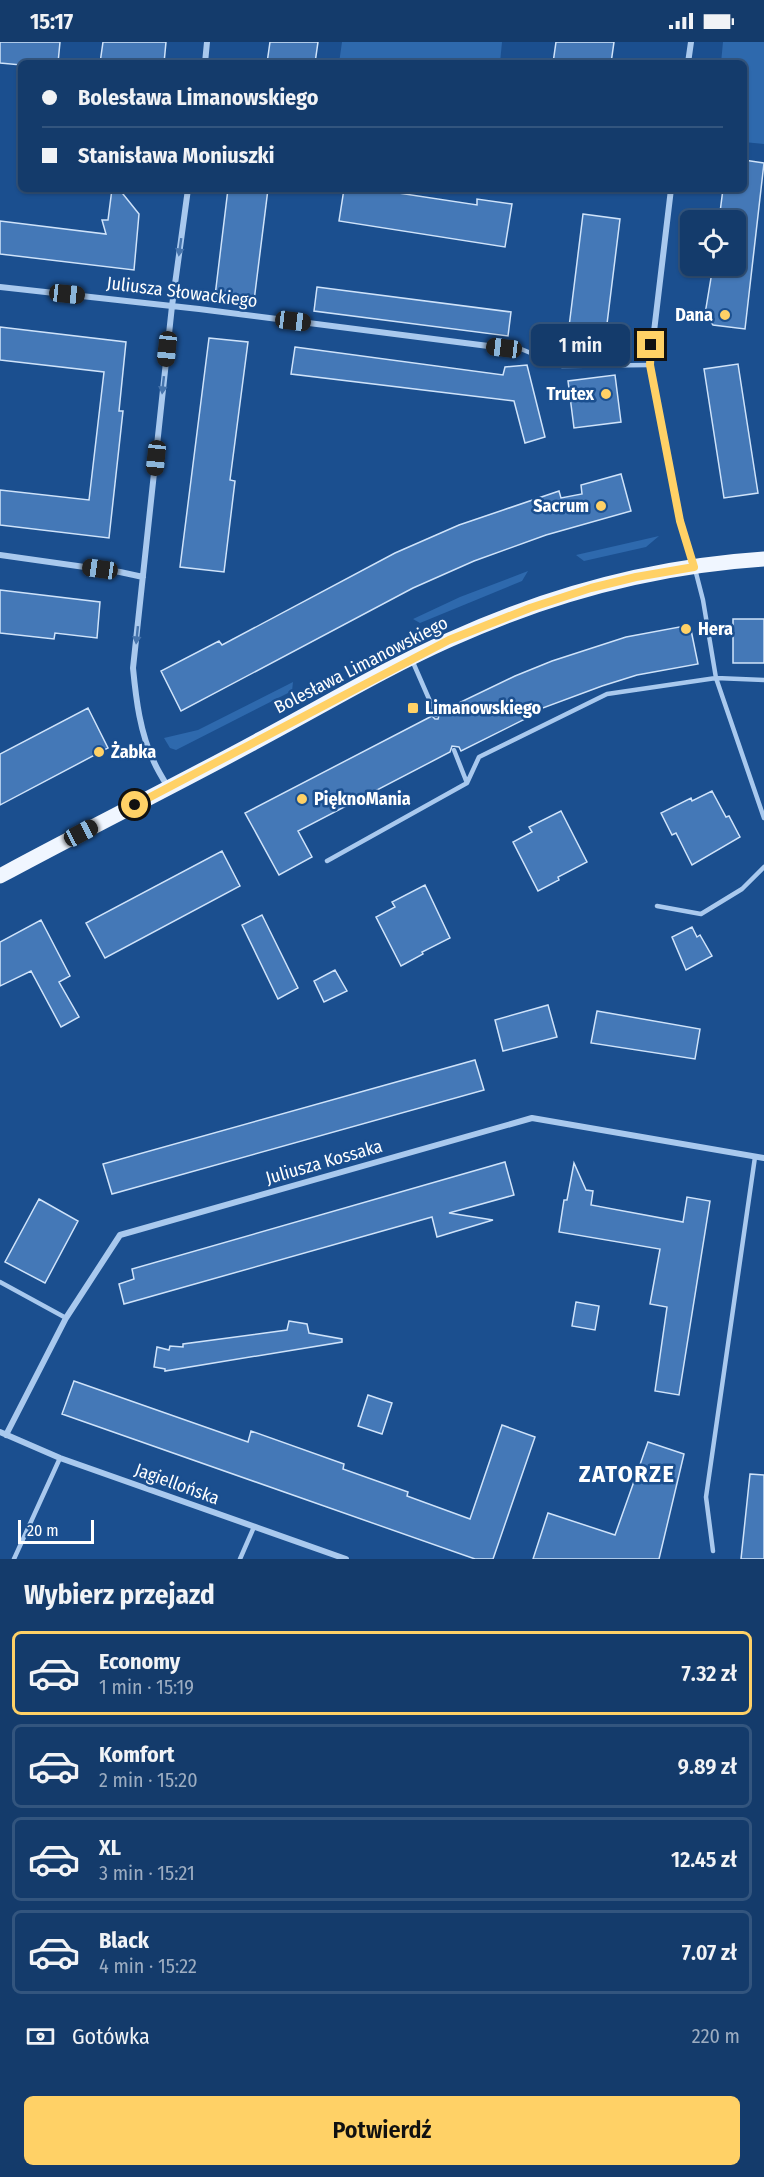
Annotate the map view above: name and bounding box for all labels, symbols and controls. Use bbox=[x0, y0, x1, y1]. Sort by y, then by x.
text: 15:17 bbox=[30, 8, 73, 35]
text: Bolesława Limanowskiego bbox=[78, 84, 318, 111]
text: Stanisława Moniuszki bbox=[78, 142, 275, 169]
map controls bbox=[680, 210, 746, 276]
button: locate bbox=[680, 210, 746, 276]
one-way arrow bbox=[176, 238, 185, 257]
street label: Juliusza Słowackiego bbox=[105, 272, 259, 312]
car bbox=[48, 283, 86, 305]
place label: Dana bbox=[675, 304, 713, 326]
marker: Dana bbox=[718, 308, 732, 322]
car bbox=[274, 310, 312, 332]
callout: 1 min bbox=[531, 324, 630, 366]
car bbox=[156, 330, 178, 368]
route end bbox=[637, 331, 664, 358]
text: 1 min bbox=[559, 333, 602, 357]
car bbox=[485, 337, 523, 359]
one-way arrow bbox=[159, 375, 168, 394]
place label: Trutex bbox=[546, 383, 595, 405]
marker: Trutex bbox=[599, 387, 613, 401]
car bbox=[145, 439, 167, 477]
place label: Sacrum bbox=[533, 495, 589, 517]
marker: Sacrum bbox=[594, 499, 608, 513]
car bbox=[81, 558, 119, 580]
street label: Bolesława Limanowskiego bbox=[271, 612, 451, 718]
place label: Hera bbox=[698, 618, 733, 640]
marker: Hera bbox=[679, 622, 693, 636]
one-way arrow bbox=[132, 625, 142, 644]
place label: Limanowskiego bbox=[425, 697, 542, 719]
marker: Limanowskiego bbox=[406, 701, 420, 715]
place label: Żabka bbox=[111, 741, 156, 763]
marker: Żabka bbox=[92, 745, 106, 759]
place label: PięknoMania bbox=[314, 788, 411, 810]
route start bbox=[121, 791, 148, 818]
marker: PięknoMania bbox=[295, 792, 309, 806]
car bbox=[61, 817, 101, 849]
street label: Juliusza Kossaka bbox=[263, 1135, 385, 1189]
street label: Jagiellońska bbox=[132, 1459, 222, 1510]
district label: ZATORZE bbox=[579, 1460, 675, 1488]
scale bar bbox=[18, 1517, 94, 1544]
text: 20 m bbox=[27, 1521, 58, 1540]
text: Wybierz przejazd bbox=[24, 1579, 215, 1611]
icon: car bbox=[27, 1646, 81, 1700]
text: Economy bbox=[99, 1648, 180, 1675]
text: 7.32 zł bbox=[682, 1660, 737, 1687]
text: 1 min · 15:19 bbox=[99, 1675, 194, 1699]
icon: car bbox=[27, 1739, 81, 1793]
text: Komfort bbox=[99, 1741, 174, 1768]
text: 9.89 zł bbox=[678, 1753, 737, 1780]
text: 2 min · 15:20 bbox=[99, 1768, 198, 1792]
icon: car bbox=[27, 1832, 81, 1886]
text: XL bbox=[99, 1834, 121, 1861]
text: 12.45 zł bbox=[671, 1846, 737, 1873]
text: 3 min · 15:21 bbox=[99, 1861, 195, 1885]
icon: car bbox=[27, 1925, 81, 1979]
text: Black bbox=[99, 1927, 149, 1954]
text: 7.07 zł bbox=[682, 1939, 737, 1966]
text: 4 min · 15:22 bbox=[99, 1954, 197, 1978]
icon: cash bbox=[24, 2020, 57, 2053]
text: Gotówka bbox=[72, 2023, 150, 2050]
text: 220 m bbox=[692, 2024, 740, 2048]
button: Potwierdź bbox=[24, 2096, 740, 2165]

